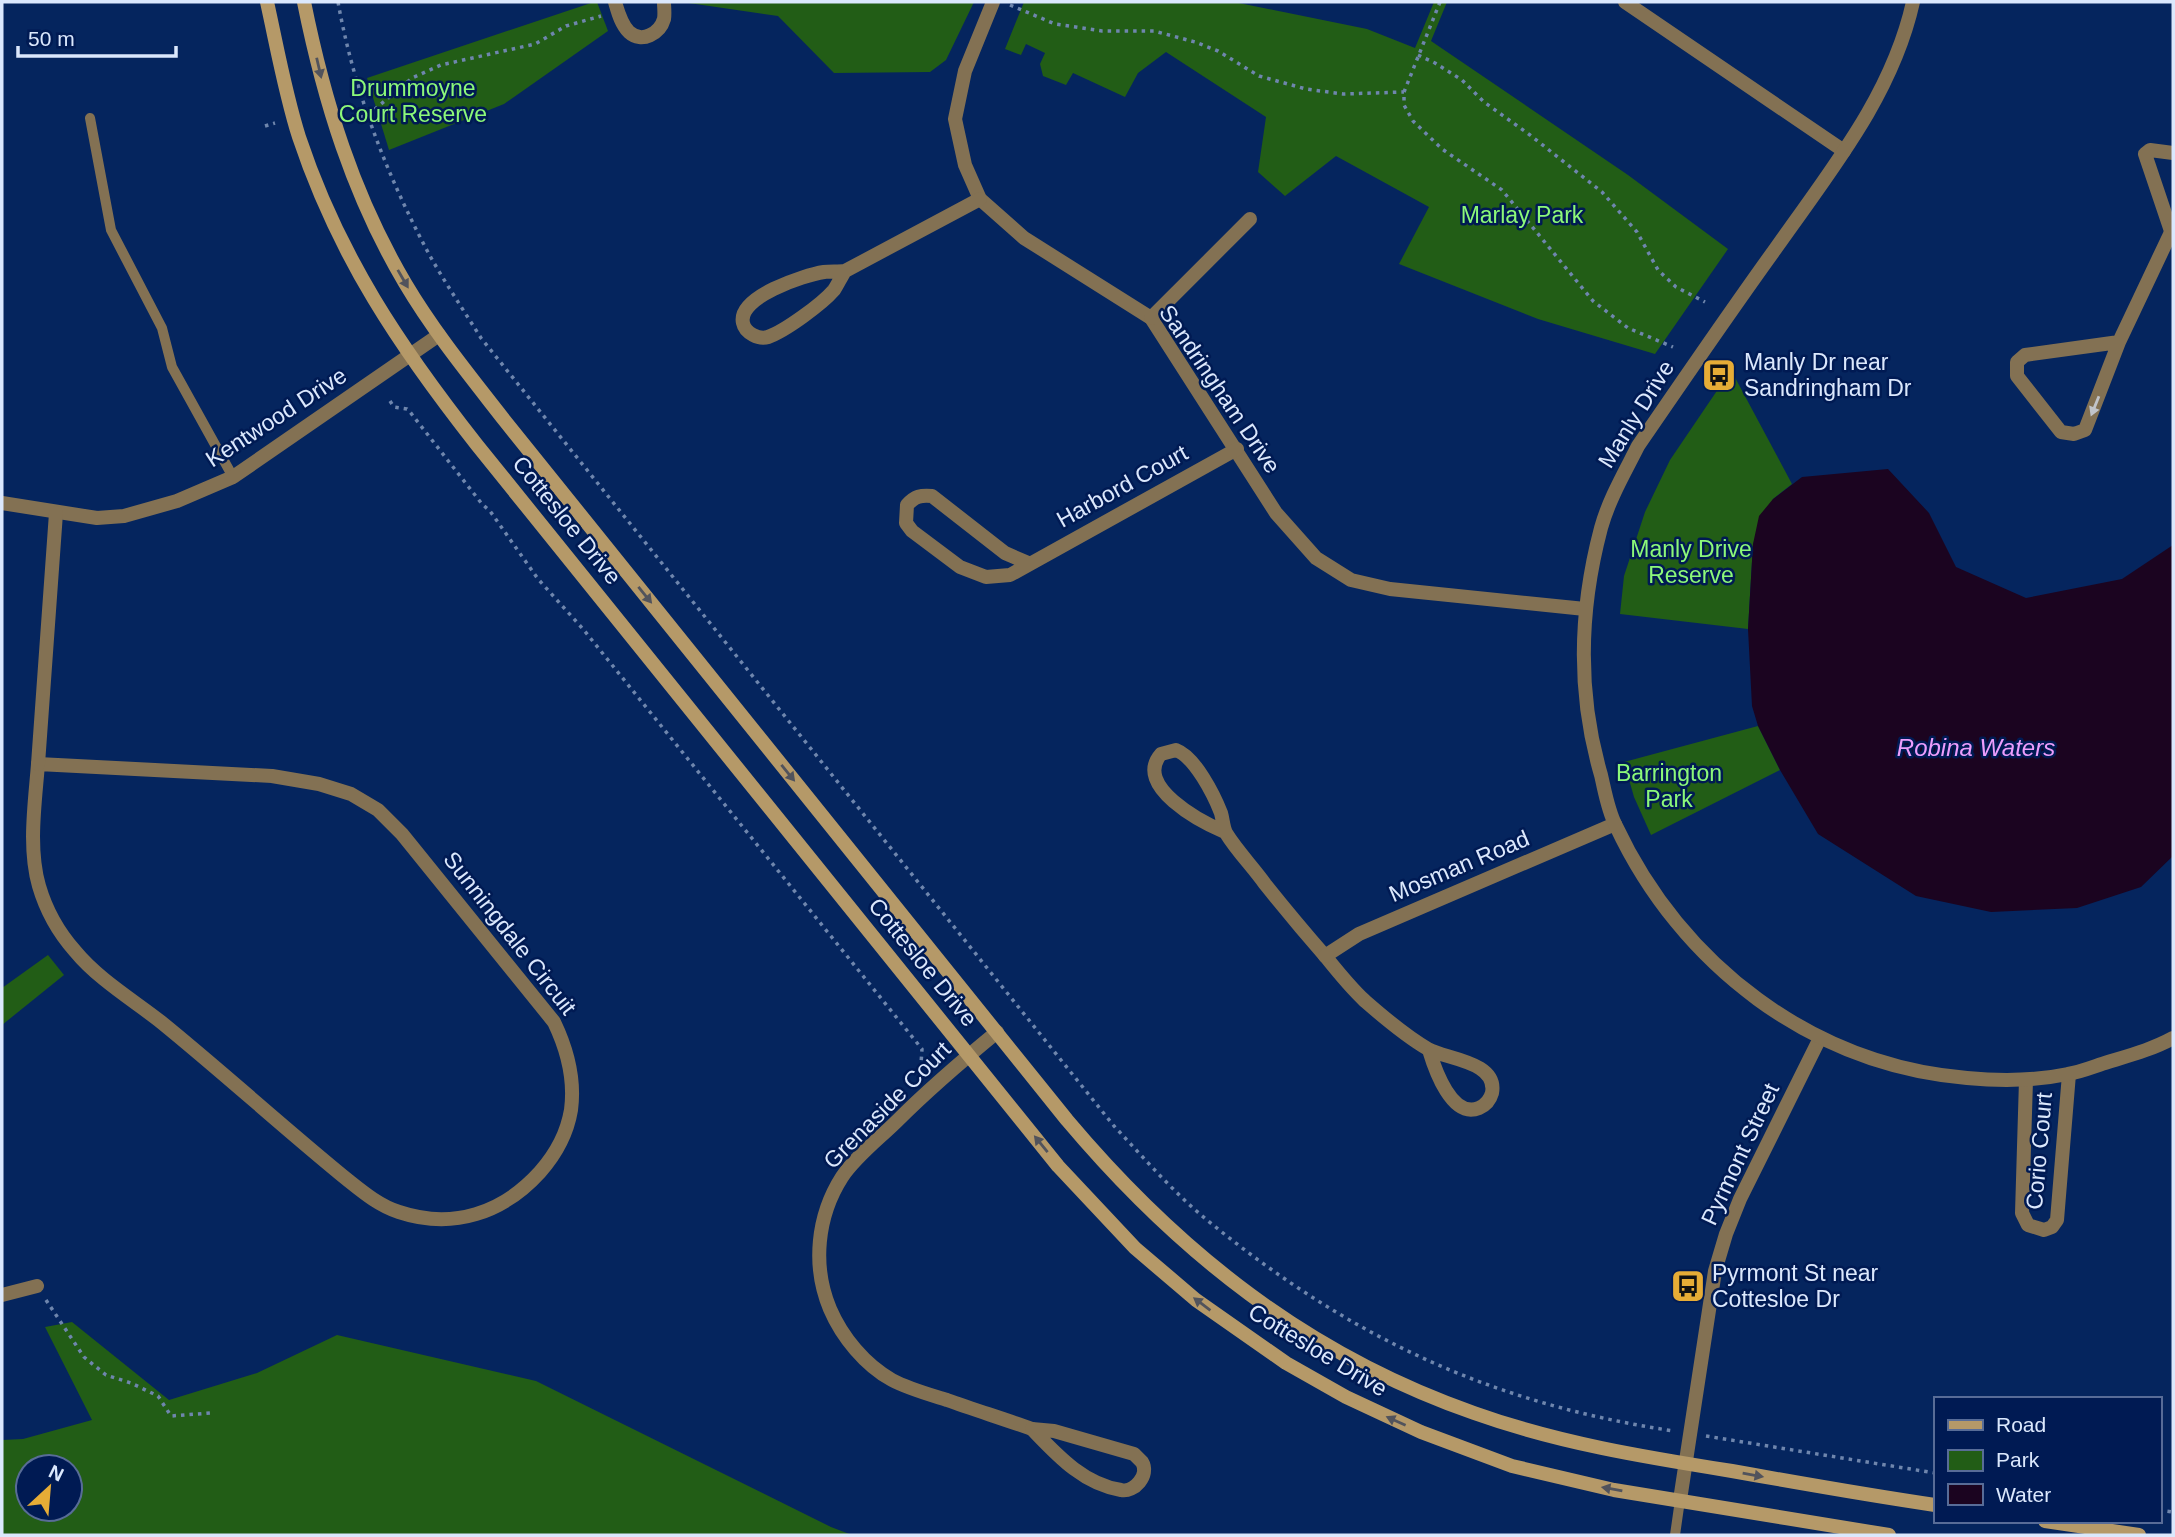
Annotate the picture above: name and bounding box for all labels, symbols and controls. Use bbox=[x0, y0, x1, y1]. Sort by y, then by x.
scale bar bbox=[18, 14, 175, 58]
text: 50 m bbox=[28, 27, 75, 50]
one-way arrow bbox=[314, 58, 325, 80]
park label: Drummoyne Court Reserve bbox=[339, 75, 487, 127]
park label: Marlay Park bbox=[1461, 202, 1584, 228]
one-way arrow bbox=[397, 269, 409, 288]
street label: Sandringham Drive bbox=[1154, 300, 1286, 478]
place label: Manly Dr near Sandringham Dr bbox=[1744, 349, 1912, 401]
street label: Manly Drive bbox=[1593, 356, 1679, 472]
bus stop icon: Manly Dr near Sandringham Dr bbox=[1700, 356, 1738, 394]
street label: Kentwood Drive bbox=[201, 362, 351, 472]
one-way arrow bbox=[2089, 396, 2100, 417]
street label: Harbord Court bbox=[1052, 439, 1193, 533]
street label: Cottesloe Drive bbox=[507, 451, 627, 589]
park label: Manly Drive Reserve bbox=[1630, 536, 1752, 588]
one-way arrow bbox=[638, 586, 653, 604]
water label: Robina Waters bbox=[1897, 734, 2055, 761]
park label: Barrington Park bbox=[1616, 760, 1722, 812]
one-way arrow bbox=[780, 763, 795, 781]
street label: Mosman Road bbox=[1385, 825, 1533, 907]
street label: Sunningdale Circuit bbox=[438, 846, 582, 1020]
street label: Cottesloe Drive bbox=[863, 893, 983, 1031]
street label: Grenaside Court bbox=[818, 1036, 956, 1174]
street label: Pyrmont Street bbox=[1696, 1078, 1784, 1229]
street label: Corio Court bbox=[2021, 1091, 2057, 1211]
one-way arrow bbox=[1034, 1136, 1049, 1153]
place label: Pyrmont St near Cottesloe Dr bbox=[1712, 1260, 1879, 1312]
bus stop icon: Pyrmont St near Cottesloe Dr bbox=[1669, 1267, 1707, 1305]
one-way arrow bbox=[1193, 1297, 1211, 1311]
street label: Cottesloe Drive bbox=[1244, 1298, 1392, 1402]
legend bbox=[1934, 1397, 2161, 1523]
text: Road bbox=[1996, 1413, 2046, 1436]
one-way arrow bbox=[1386, 1415, 1406, 1427]
text: Park bbox=[1996, 1448, 2040, 1471]
north arrow bbox=[14, 1453, 84, 1523]
text: N bbox=[45, 1461, 67, 1486]
one-way arrow bbox=[1742, 1470, 1764, 1481]
text: Water bbox=[1996, 1483, 2051, 1506]
one-way arrow bbox=[1601, 1484, 1623, 1495]

